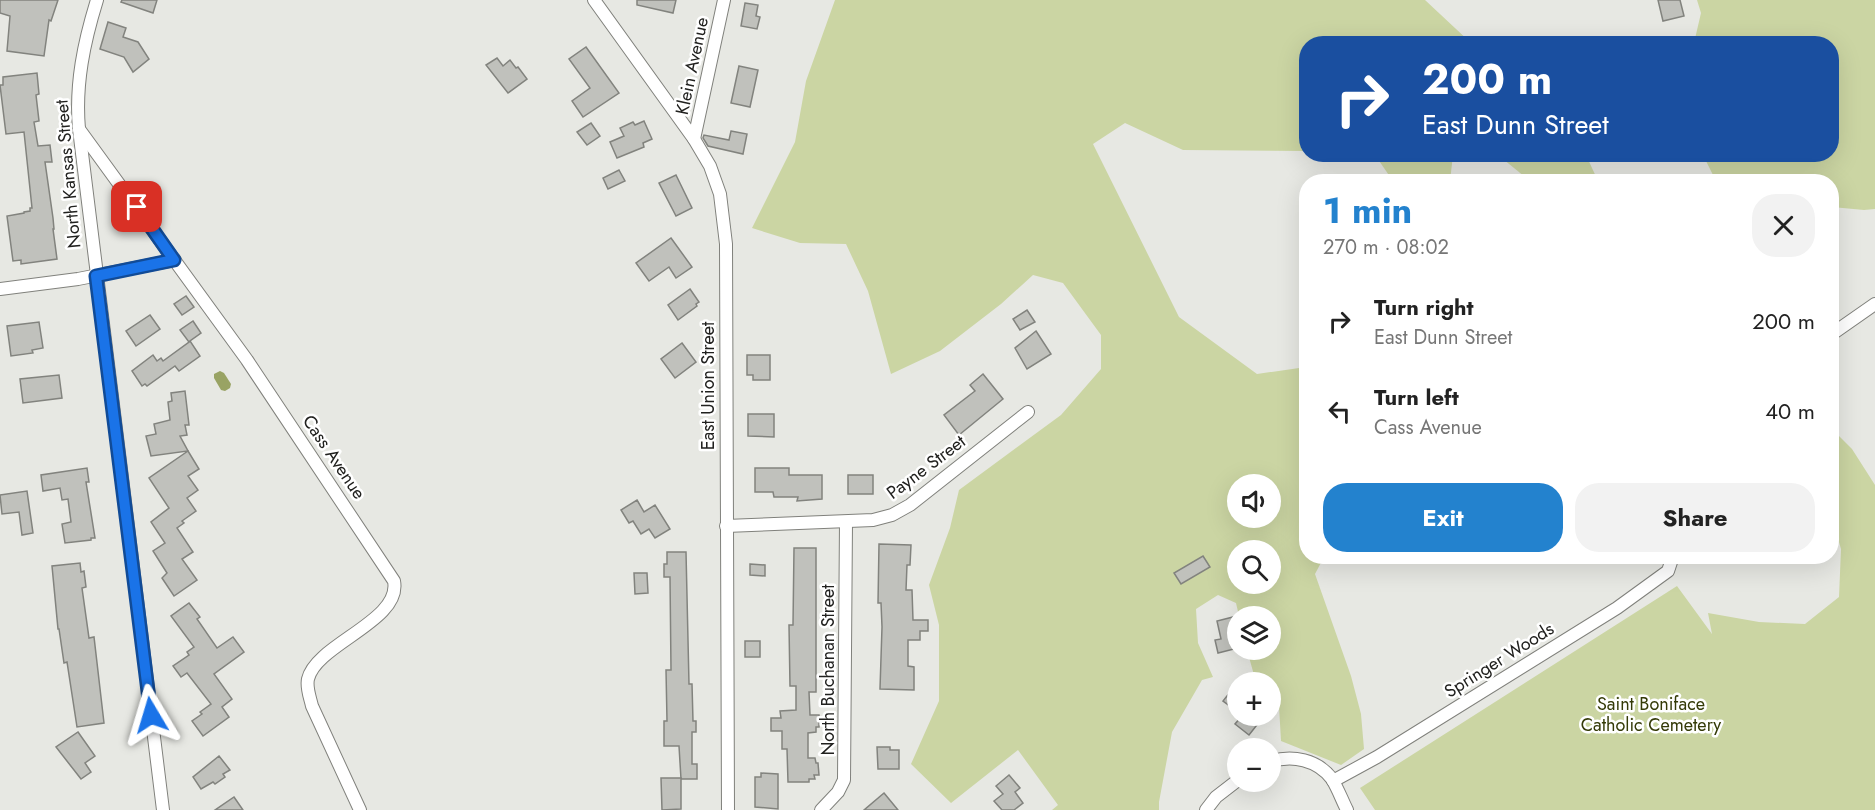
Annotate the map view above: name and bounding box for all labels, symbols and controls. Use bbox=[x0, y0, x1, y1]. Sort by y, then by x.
street label: Klein Avenue bbox=[669, 15, 715, 117]
text: 200 m bbox=[1422, 49, 1552, 110]
icon: right bbox=[1323, 60, 1401, 138]
street label: North Kansas Street bbox=[49, 98, 87, 249]
text: East Dunn Street bbox=[1422, 105, 1609, 144]
pin bbox=[111, 181, 162, 232]
text: 1 min bbox=[1323, 184, 1412, 236]
icon: arrive bbox=[120, 190, 153, 223]
button: close bbox=[1752, 194, 1815, 257]
text: 270 m · 08:02 bbox=[1323, 233, 1449, 262]
text: Turn right bbox=[1374, 291, 1474, 323]
icon: right bbox=[1323, 305, 1356, 338]
text: 200 m bbox=[1752, 305, 1815, 337]
street label: East Union Street bbox=[695, 321, 721, 450]
text: East Dunn Street bbox=[1374, 323, 1512, 352]
text: Turn left bbox=[1374, 381, 1459, 413]
icon: left bbox=[1323, 395, 1356, 428]
text: 40 m bbox=[1765, 395, 1815, 427]
street label: Cass Avenue bbox=[296, 410, 372, 504]
text: Cass Avenue bbox=[1374, 413, 1482, 442]
street label: Payne Street bbox=[881, 428, 971, 505]
map controls bbox=[1227, 474, 1281, 792]
button: sound bbox=[1227, 474, 1281, 528]
button: Exit bbox=[1323, 483, 1563, 552]
button: Share bbox=[1575, 483, 1815, 552]
button: search bbox=[1227, 540, 1281, 594]
street label: North Buchanan Street bbox=[815, 584, 841, 756]
button: layers bbox=[1227, 606, 1281, 660]
street label: Springer Woods bbox=[1439, 616, 1559, 704]
button: + bbox=[1227, 672, 1281, 726]
position arrow bbox=[119, 683, 183, 747]
park label: Saint Boniface Catholic Cemetery bbox=[1581, 691, 1721, 738]
button: − bbox=[1227, 738, 1281, 792]

